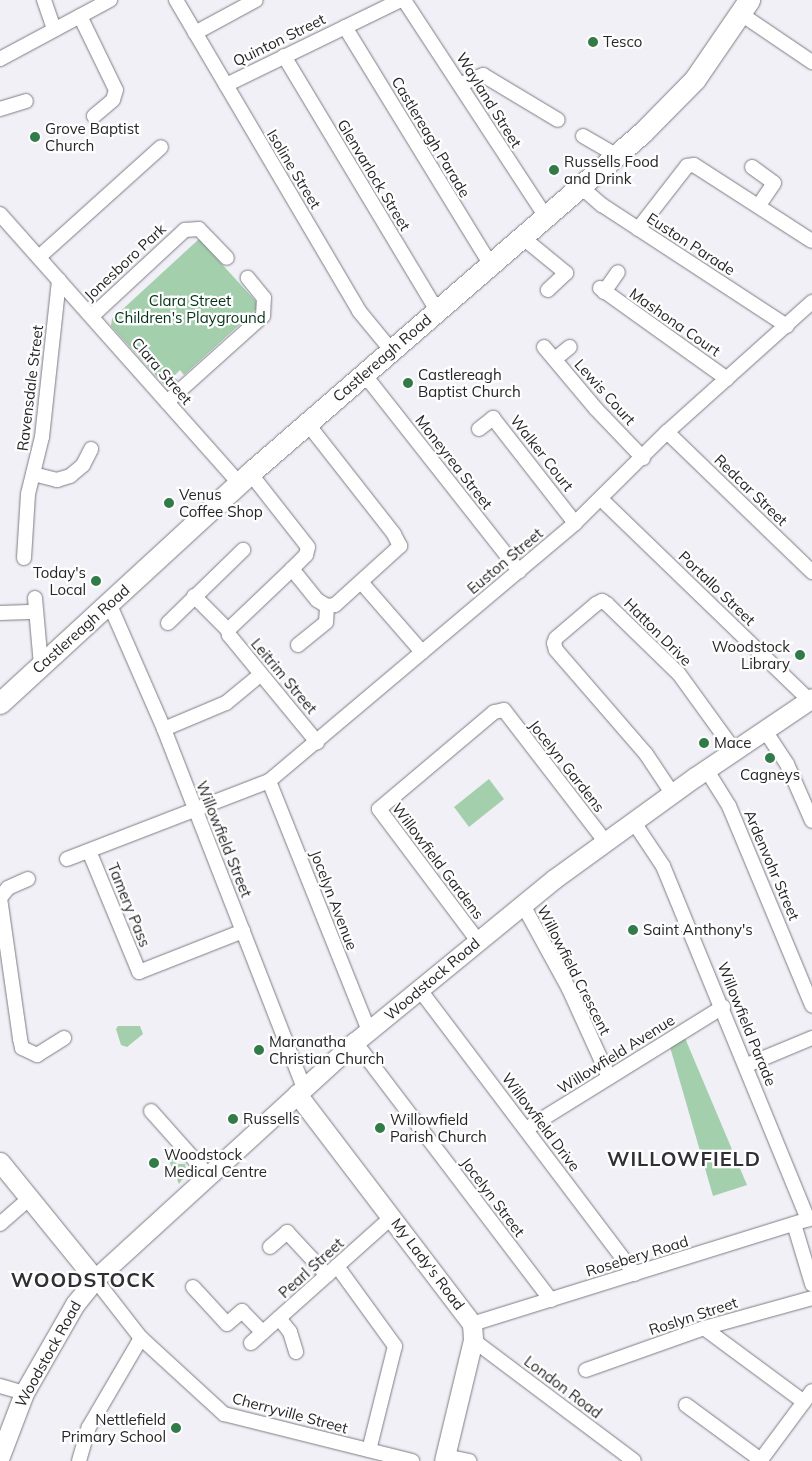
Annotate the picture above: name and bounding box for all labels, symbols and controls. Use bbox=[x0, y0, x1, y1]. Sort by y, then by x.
street label: Quinton Street bbox=[230, 10, 328, 70]
place label: Tesco bbox=[603, 33, 642, 51]
marker: Tesco bbox=[587, 36, 599, 48]
street label: Wayland Street bbox=[453, 49, 525, 151]
street label: Castlereagh Parade bbox=[388, 73, 474, 201]
street label: Glenvarlock Street bbox=[334, 116, 414, 234]
place label: Grove Baptist Church bbox=[45, 119, 139, 154]
street label: Isoline Street bbox=[263, 126, 325, 212]
marker: Grove Baptist Church bbox=[29, 131, 41, 143]
place label: Russells Food and Drink bbox=[564, 152, 659, 187]
marker: Russells Food and Drink bbox=[548, 164, 560, 176]
street label: Euston Parade bbox=[644, 209, 738, 279]
street label: Jonesboro Park bbox=[81, 220, 169, 304]
street label: Mashona Court bbox=[626, 284, 724, 360]
park label: Clara Street Children's Playground bbox=[114, 291, 266, 326]
street label: Castlereagh Road bbox=[329, 310, 435, 406]
street label: Ravensdale Street bbox=[13, 324, 47, 452]
street label: Clara Street bbox=[128, 334, 196, 408]
street label: Lewis Court bbox=[571, 355, 639, 429]
place label: Castlereagh Baptist Church bbox=[418, 365, 521, 400]
marker: Castlereagh Baptist Church bbox=[402, 377, 414, 389]
street label: Moneyrea Street bbox=[412, 411, 496, 513]
street label: Walker Court bbox=[507, 411, 577, 495]
street label: Redcar Street bbox=[711, 451, 791, 529]
place label: Venus Coffee Shop bbox=[179, 485, 263, 520]
marker: Venus Coffee Shop bbox=[163, 497, 175, 509]
street label: Euston Street bbox=[464, 524, 546, 598]
street label: Portallo Street bbox=[675, 547, 759, 629]
place label: Today's Local bbox=[33, 563, 86, 598]
marker: Today's Local bbox=[90, 575, 102, 587]
street label: Castlereagh Road bbox=[29, 581, 133, 677]
street label: Hatton Drive bbox=[620, 594, 696, 670]
street label: Leitrim Street bbox=[247, 635, 321, 717]
place label: Woodstock Library bbox=[712, 637, 790, 672]
marker: Woodstock Library bbox=[794, 649, 806, 661]
street label: Jocelyn Gardens bbox=[525, 716, 609, 816]
place label: Mace bbox=[714, 734, 751, 752]
marker: Mace bbox=[698, 737, 710, 749]
marker: Cagneys bbox=[764, 752, 776, 764]
place label: Cagneys bbox=[740, 766, 800, 784]
street label: Willowfield Street bbox=[192, 778, 256, 900]
street label: Willowfield Gardens bbox=[388, 799, 488, 923]
street label: Ardenvohr Street bbox=[741, 807, 803, 923]
street label: Jocelyn Avenue bbox=[307, 848, 361, 952]
street label: Tamery Pass bbox=[104, 860, 154, 950]
street label: Willowfield Crescent bbox=[534, 902, 614, 1038]
place label: Saint Anthony's bbox=[643, 921, 753, 939]
marker: Saint Anthony's bbox=[627, 924, 639, 936]
street label: Woodstock Road bbox=[381, 934, 483, 1024]
street label: Willowfield Parade bbox=[714, 959, 780, 1089]
street label: Willowfield Avenue bbox=[554, 1011, 678, 1097]
place label: Maranatha Christian Church bbox=[269, 1032, 384, 1067]
marker: Maranatha Christian Church bbox=[253, 1044, 265, 1056]
street label: Willowfield Drive bbox=[498, 1069, 584, 1175]
place label: Russells bbox=[243, 1110, 300, 1128]
place label: Willowfield Parish Church bbox=[390, 1110, 487, 1145]
marker: Russells bbox=[227, 1113, 239, 1125]
marker: Willowfield Parish Church bbox=[374, 1122, 386, 1134]
place label: Woodstock Medical Centre bbox=[164, 1145, 267, 1180]
district label: WILLOWFIELD bbox=[606, 1146, 762, 1170]
street label: Jocelyn Street bbox=[457, 1154, 529, 1240]
marker: Woodstock Medical Centre bbox=[148, 1157, 160, 1169]
street label: My Lady's Road bbox=[388, 1215, 468, 1313]
street label: Rosebery Road bbox=[584, 1232, 690, 1280]
street label: Pearl Street bbox=[275, 1234, 347, 1302]
district label: WOODSTOCK bbox=[10, 1267, 156, 1291]
street label: Roslyn Street bbox=[647, 1293, 739, 1339]
street label: Woodstock Road bbox=[11, 1298, 85, 1410]
street label: London Road bbox=[521, 1352, 605, 1422]
street label: Cherryville Street bbox=[230, 1389, 350, 1437]
place label: Nettlefield Primary School bbox=[61, 1410, 166, 1445]
marker: Nettlefield Primary School bbox=[170, 1422, 182, 1434]

